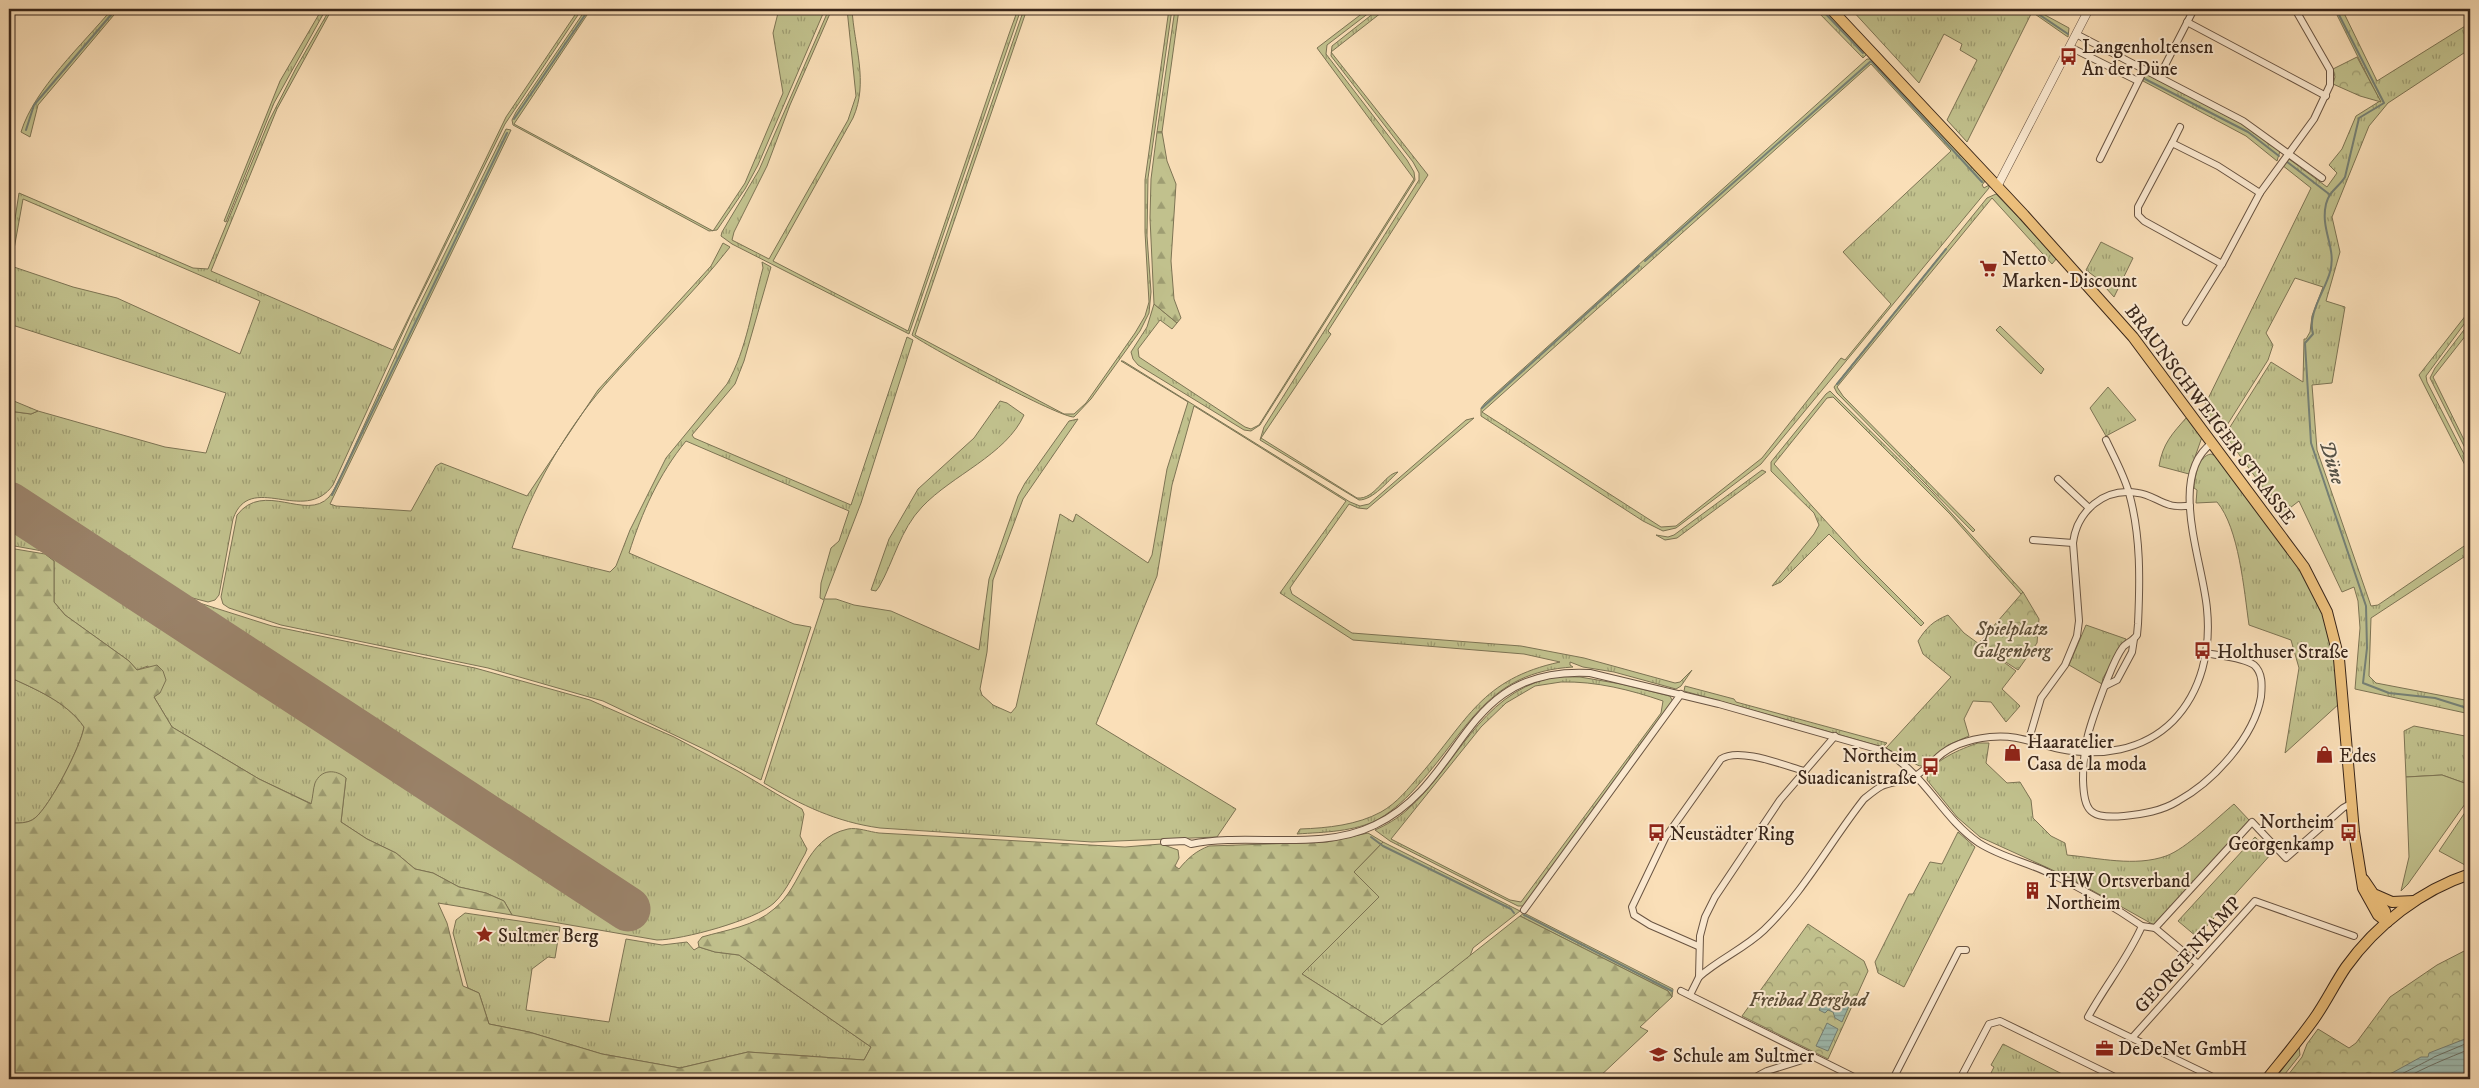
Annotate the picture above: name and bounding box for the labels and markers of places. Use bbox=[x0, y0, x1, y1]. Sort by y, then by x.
place label: Langenholtensen An der Düne bbox=[2082, 36, 2214, 81]
bus stop icon: Langenholtensen An der Düne bbox=[2058, 47, 2078, 67]
place label: Netto Marken-Discount bbox=[2002, 248, 2137, 293]
supermarket icon: Netto Marken-Discount bbox=[1978, 259, 1998, 279]
bus stop icon: Holthuser Straße bbox=[2193, 641, 2213, 661]
place label: Holthuser Straße bbox=[2217, 641, 2349, 664]
place label: Haaratelier Casa de la moda bbox=[2027, 731, 2146, 776]
shop icon: Haaratelier Casa de la moda bbox=[2003, 742, 2023, 762]
place label: Northeim Suadicanistraße bbox=[1797, 745, 1917, 790]
shop icon: Edes bbox=[2315, 745, 2335, 765]
place label: Edes bbox=[2339, 745, 2376, 768]
bus stop icon: Northeim Suadicanistraße bbox=[1921, 756, 1941, 776]
place label: Northeim Georgenkamp bbox=[2228, 811, 2334, 856]
bus stop icon: Northeim Georgenkamp bbox=[2338, 822, 2358, 842]
bus stop icon: Neustädter Ring bbox=[1646, 823, 1666, 843]
place label: Neustädter Ring bbox=[1670, 823, 1795, 846]
place label: THW Ortsverband Northeim bbox=[2046, 870, 2191, 915]
building icon: THW Ortsverband Northeim bbox=[2022, 881, 2042, 901]
place icon: Sultmer Berg bbox=[474, 925, 494, 945]
place label: Sultmer Berg bbox=[498, 925, 599, 948]
office icon: DeDeNet GmbH bbox=[2094, 1038, 2114, 1058]
place label: DeDeNet GmbH bbox=[2118, 1038, 2247, 1061]
school or university icon: Schule am Sultmer bbox=[1649, 1045, 1669, 1065]
place label: Schule am Sultmer bbox=[1673, 1045, 1814, 1068]

